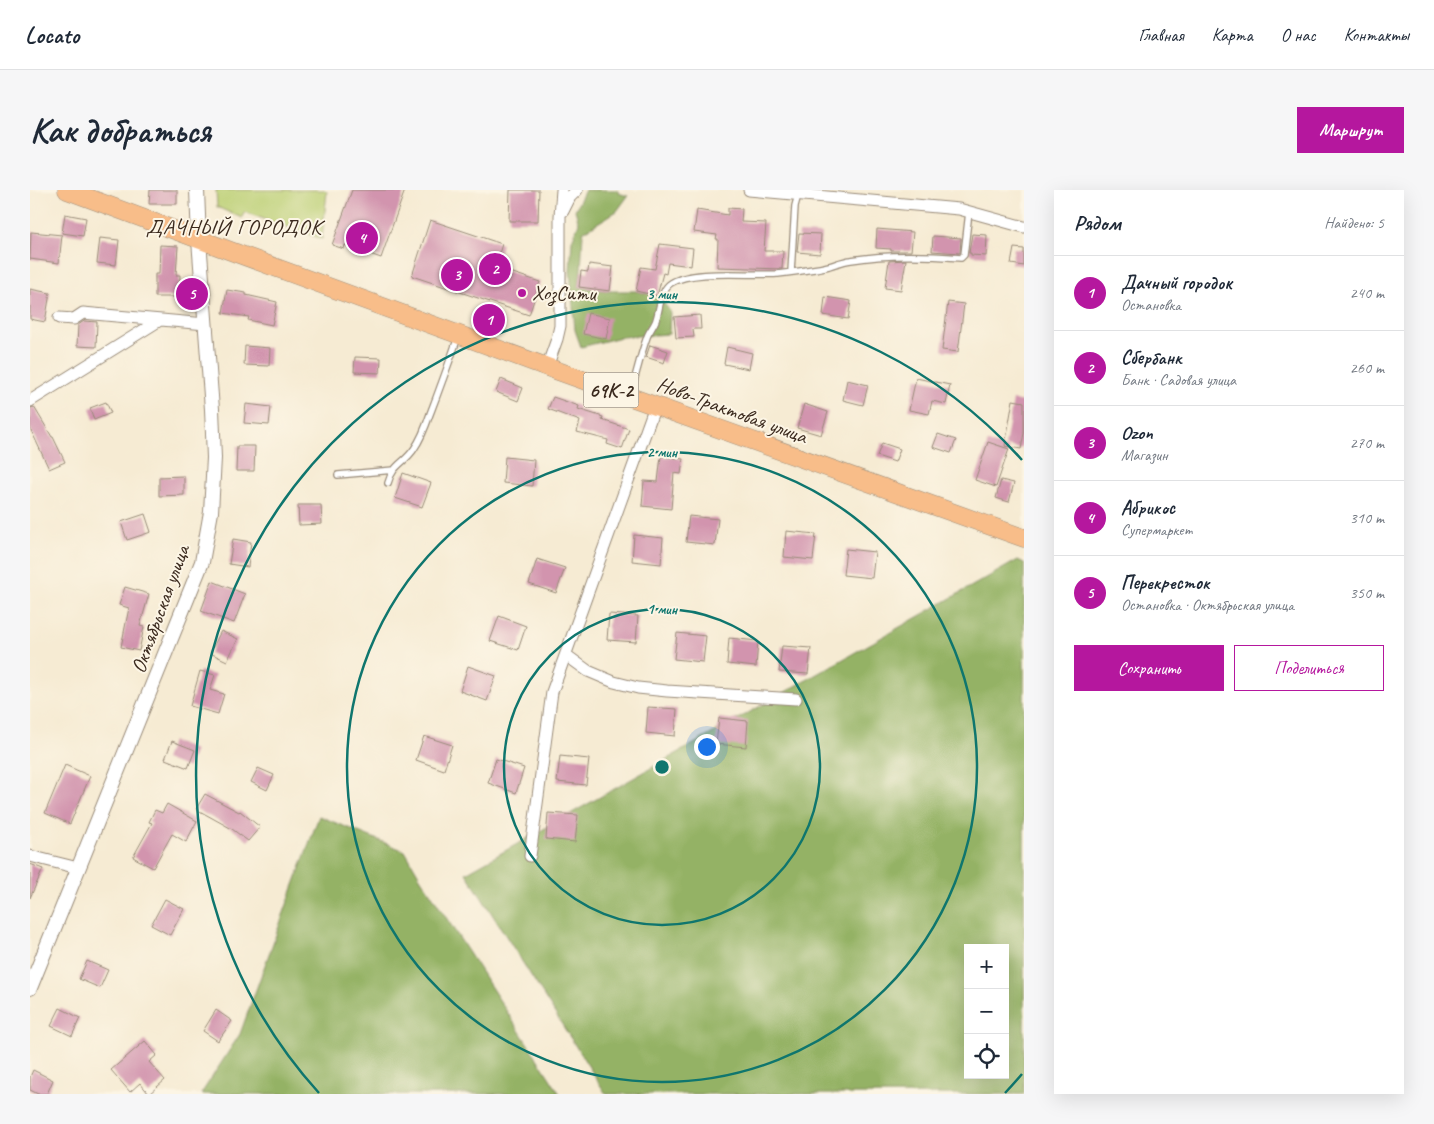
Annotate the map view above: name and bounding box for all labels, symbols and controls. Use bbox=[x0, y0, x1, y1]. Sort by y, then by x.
text: Locato bbox=[25, 20, 79, 50]
text: Главная bbox=[1139, 24, 1184, 46]
text: Карта bbox=[1212, 24, 1253, 46]
text: О нас bbox=[1281, 24, 1316, 46]
text: Контакты bbox=[1344, 24, 1409, 46]
button: Маршрут bbox=[1297, 107, 1404, 153]
text: Как добраться bbox=[30, 108, 211, 153]
text: Рядом bbox=[1074, 210, 1121, 236]
district label: ДАЧНЫЙ ГОРОДОК bbox=[146, 213, 325, 241]
text: Найдено: 5 bbox=[1324, 213, 1384, 233]
pin: 4 bbox=[346, 219, 378, 257]
pin: 2 bbox=[479, 250, 511, 288]
pin: 3 bbox=[441, 256, 473, 294]
text: Дачный городок bbox=[1121, 271, 1232, 295]
pin: 5 bbox=[176, 275, 208, 313]
place label: ХозСити bbox=[532, 280, 598, 307]
text: 1 bbox=[1086, 283, 1094, 303]
text: 240 m bbox=[1350, 283, 1384, 303]
text: 3 мин bbox=[647, 285, 679, 304]
marker: ХозСити bbox=[516, 287, 528, 299]
text: Остановка bbox=[1121, 295, 1181, 315]
pin: 1 bbox=[473, 301, 505, 339]
text: Сбербанк bbox=[1121, 346, 1182, 370]
text: 2 bbox=[1086, 358, 1094, 378]
text: 260 m bbox=[1350, 358, 1384, 378]
text: Банк · Садовая улица bbox=[1121, 370, 1236, 390]
street label: Ново-Трактовая улица bbox=[653, 371, 812, 450]
road number: 69К-2 bbox=[584, 372, 638, 408]
text: Ozon bbox=[1121, 421, 1153, 445]
text: 3 bbox=[1086, 433, 1094, 453]
text: 270 m bbox=[1350, 433, 1384, 453]
text: 2 мин bbox=[647, 443, 679, 462]
text: Магазин bbox=[1121, 445, 1168, 465]
text: Абрикос bbox=[1121, 496, 1175, 520]
text: 4 bbox=[1086, 508, 1094, 528]
text: 310 m bbox=[1350, 508, 1384, 528]
text: Супермаркет bbox=[1121, 520, 1192, 540]
street label: Октябрьская улица bbox=[125, 539, 196, 676]
text: Перекресток bbox=[1121, 571, 1210, 595]
text: 5 bbox=[1087, 583, 1093, 603]
text: 350 m bbox=[1350, 583, 1384, 603]
text: Остановка · Октябрьская улица bbox=[1121, 595, 1294, 615]
text: 1 мин bbox=[647, 600, 679, 619]
button: Сохранить bbox=[1074, 645, 1224, 691]
button: Поделиться bbox=[1234, 645, 1384, 691]
your location bbox=[694, 734, 720, 760]
centre of rings bbox=[653, 758, 671, 776]
map controls bbox=[964, 944, 1009, 1079]
button: + bbox=[964, 944, 1009, 989]
button: − bbox=[964, 989, 1009, 1034]
button: locate bbox=[964, 1034, 1009, 1079]

